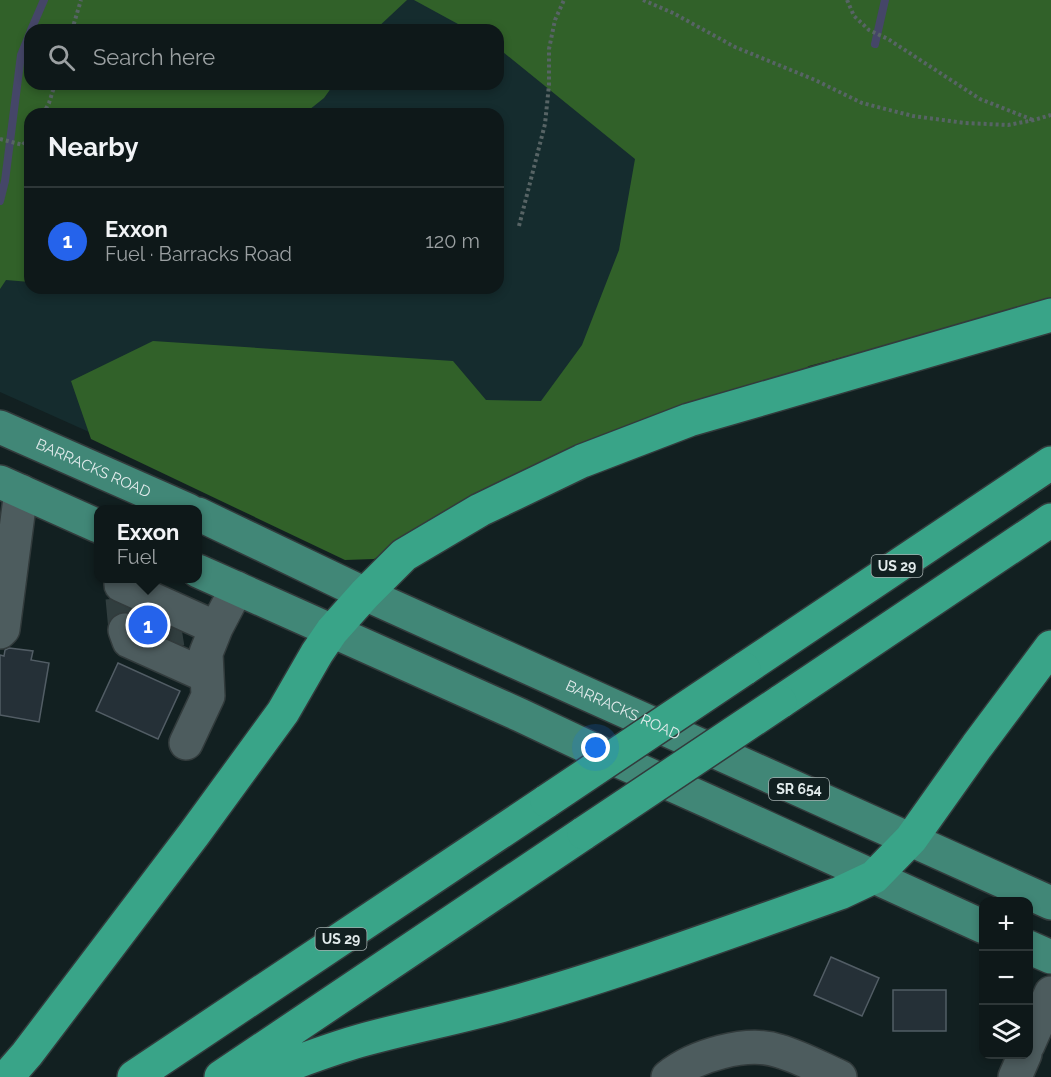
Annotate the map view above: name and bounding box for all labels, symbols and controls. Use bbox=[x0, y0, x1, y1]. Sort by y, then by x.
search box bbox=[24, 24, 504, 90]
icon: search bbox=[45, 41, 78, 74]
text: Search here bbox=[93, 44, 215, 70]
text: Nearby bbox=[48, 132, 138, 162]
text: Exxon bbox=[105, 216, 168, 242]
text: 1 bbox=[63, 229, 72, 253]
text: 120 m bbox=[425, 229, 480, 253]
text: Fuel · Barracks Road bbox=[105, 242, 292, 266]
street label: BARRACKS ROAD bbox=[33, 435, 154, 502]
popup bbox=[94, 505, 202, 583]
text: Exxon bbox=[117, 519, 179, 545]
text: Fuel bbox=[117, 545, 157, 569]
road number: US 29 bbox=[872, 555, 922, 577]
pin: 1 bbox=[128, 602, 168, 648]
street label: BARRACKS ROAD bbox=[563, 677, 683, 744]
your location bbox=[581, 733, 610, 762]
road number: SR 654 bbox=[769, 778, 829, 800]
map controls bbox=[979, 897, 1033, 1059]
button: + bbox=[979, 897, 1033, 951]
road number: US 29 bbox=[316, 928, 366, 950]
button: − bbox=[979, 951, 1033, 1005]
button: layers bbox=[979, 1005, 1033, 1059]

